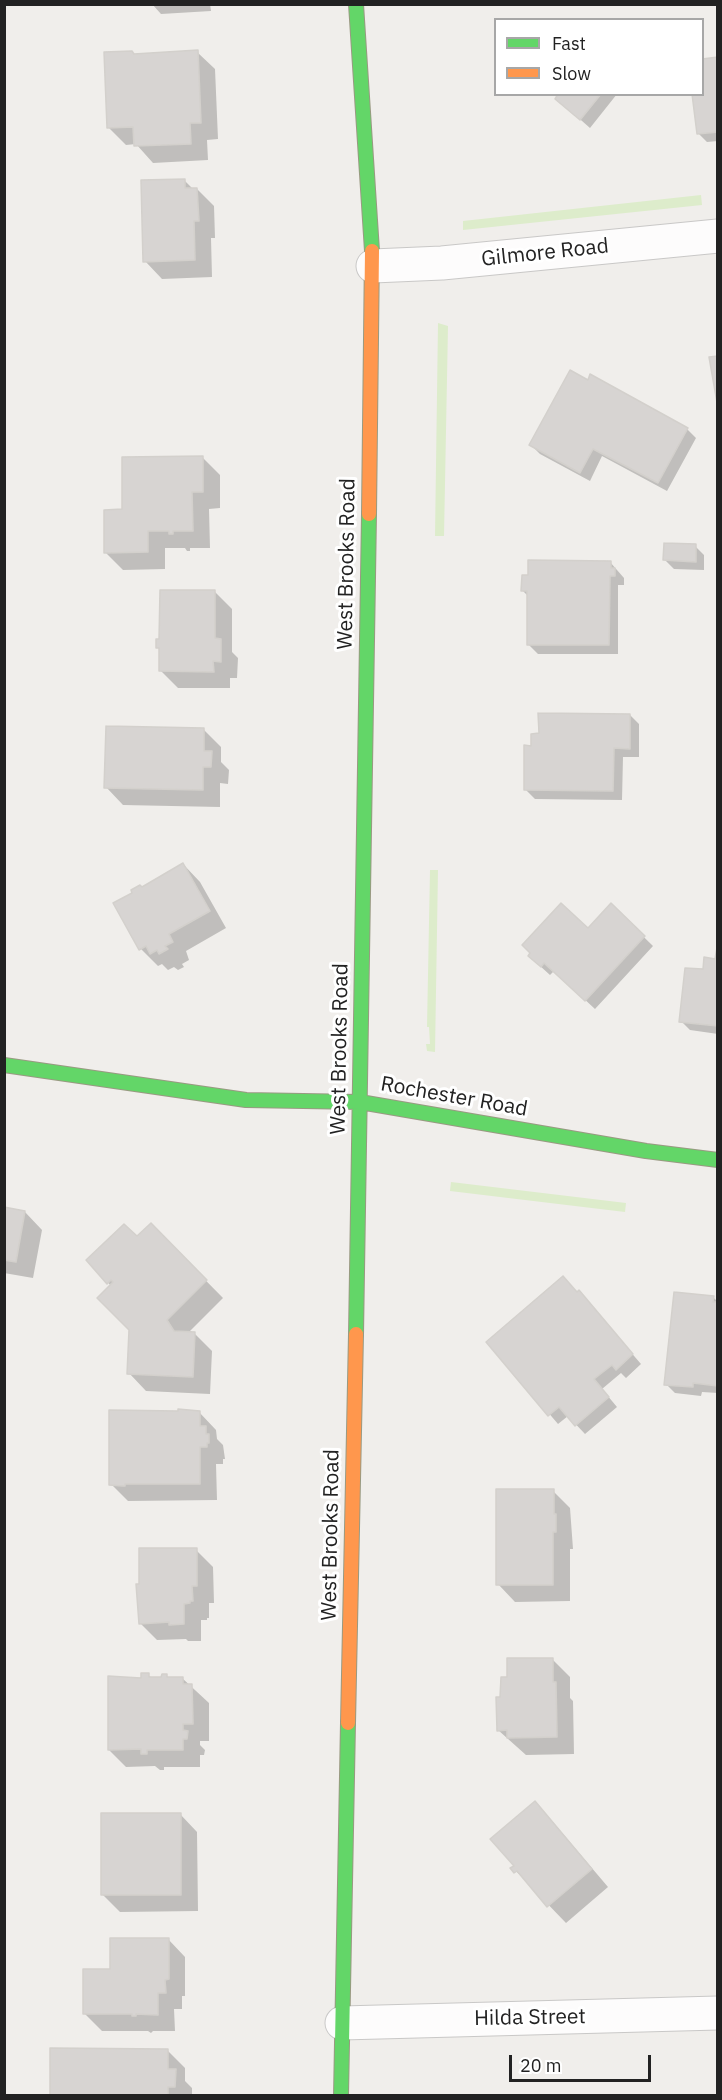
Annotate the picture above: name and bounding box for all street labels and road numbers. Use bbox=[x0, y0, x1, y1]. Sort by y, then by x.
street label: Gilmore Road bbox=[480, 234, 610, 272]
street label: West Brooks Road bbox=[333, 478, 361, 650]
street label: West Brooks Road bbox=[326, 963, 354, 1135]
street label: Rochester Road bbox=[379, 1072, 529, 1122]
street label: West Brooks Road bbox=[317, 1449, 345, 1621]
street label: Hilda Street bbox=[474, 2004, 586, 2032]

